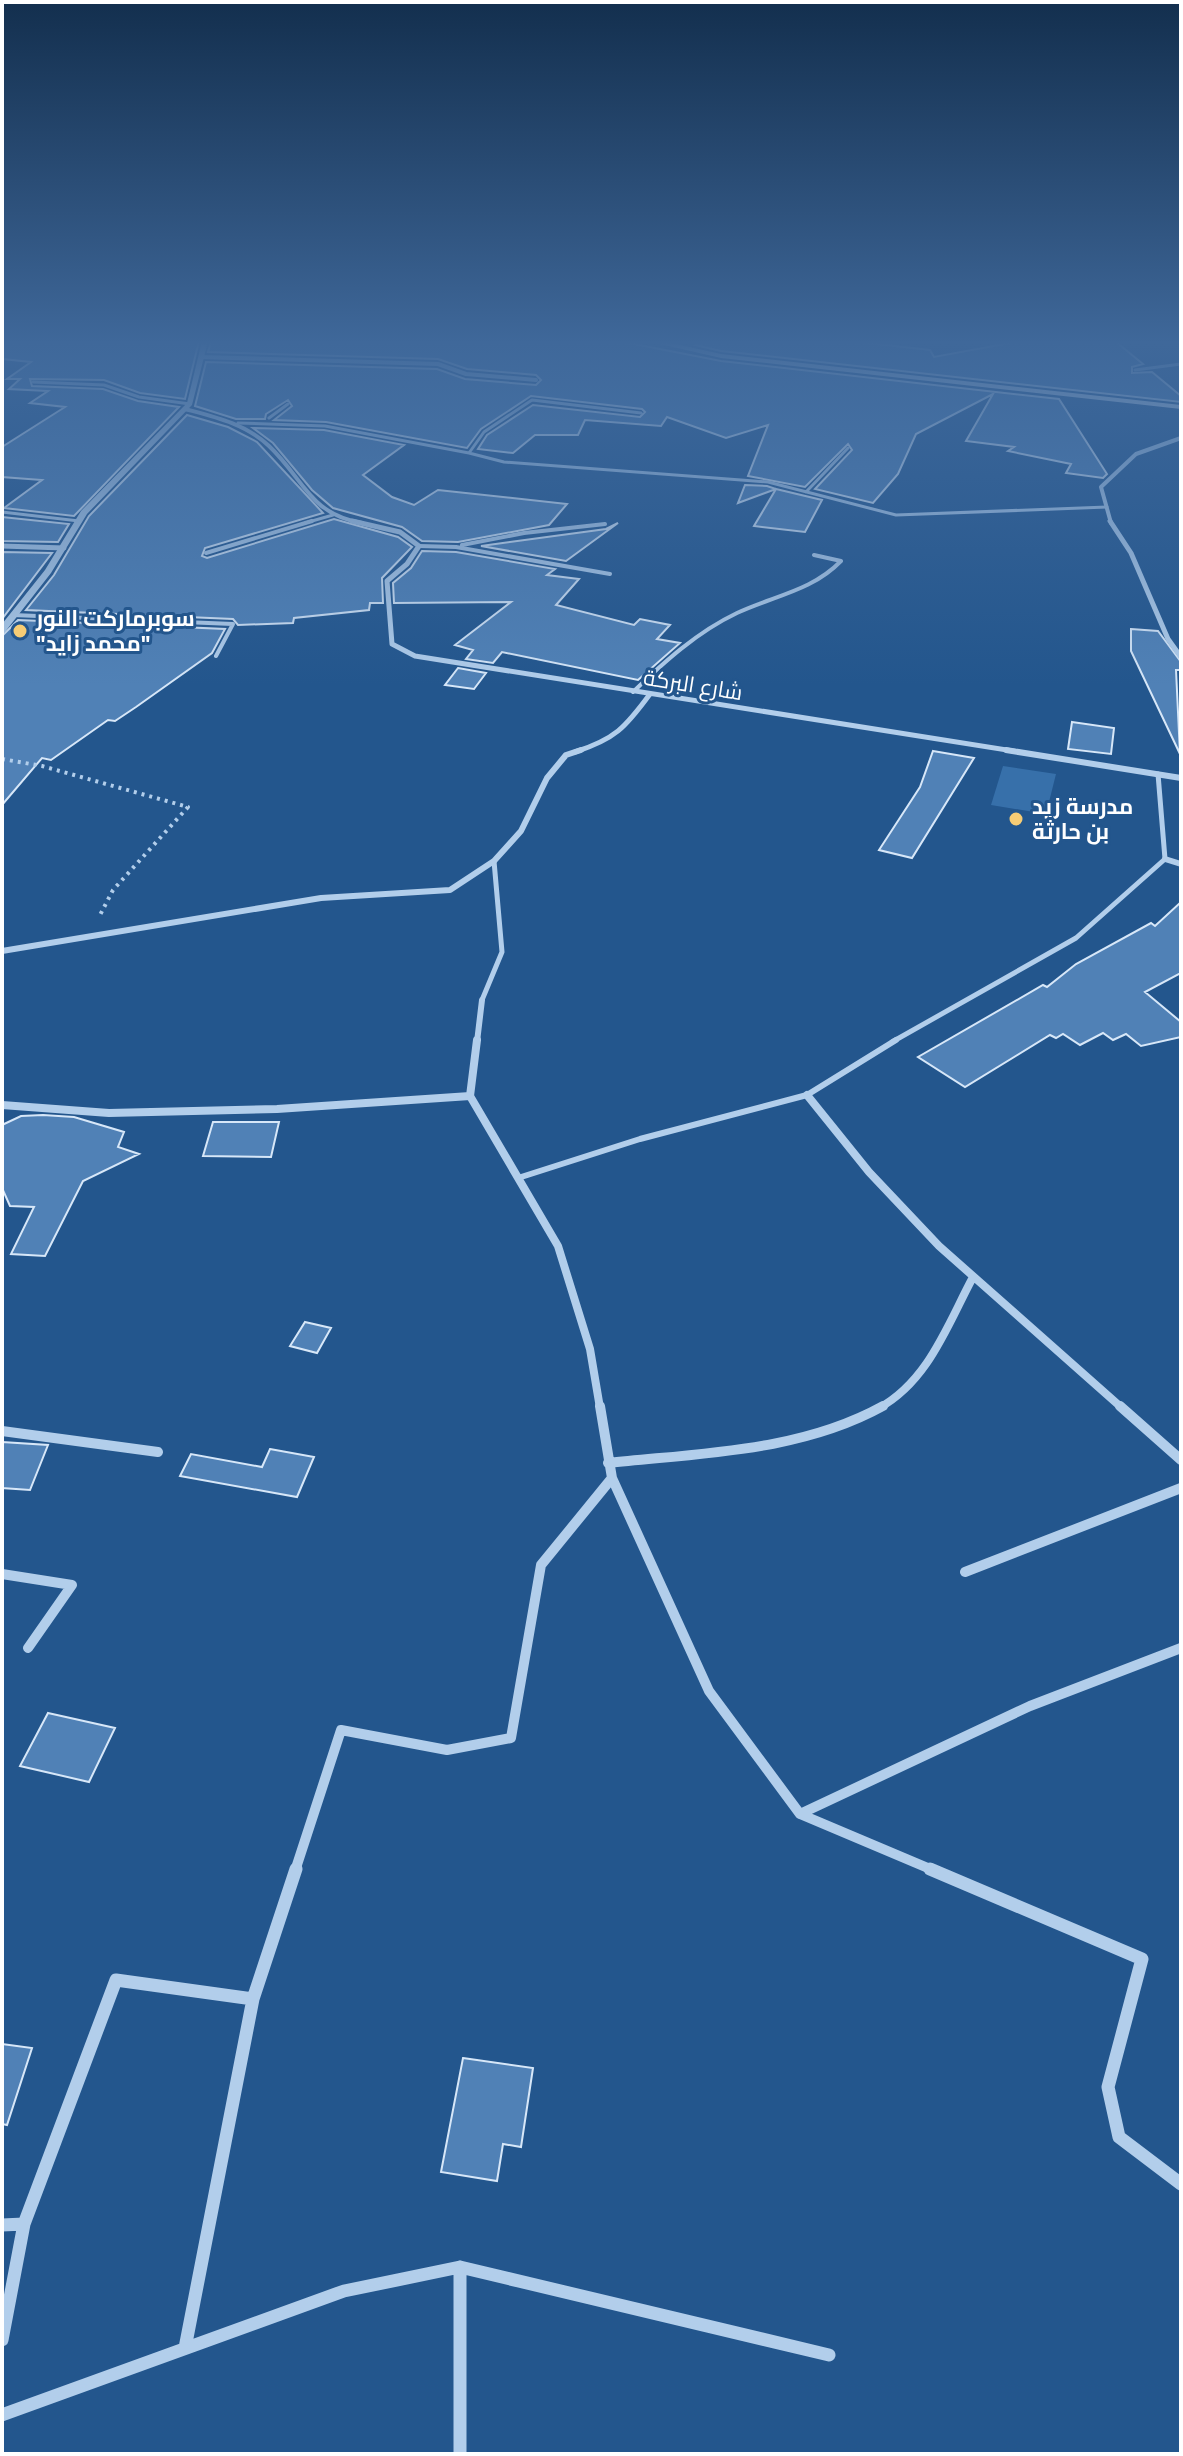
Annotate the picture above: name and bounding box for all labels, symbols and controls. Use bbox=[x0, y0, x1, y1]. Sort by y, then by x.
place label: سوبرماركت النور "محمد زايد" bbox=[35, 605, 195, 657]
marker: سوبرماركت النور "محمد زايد" bbox=[11, 622, 29, 640]
street label: شارع البركة bbox=[641, 664, 744, 707]
place label: مدرسة زيد بن حارثة bbox=[1032, 793, 1133, 845]
marker: مدرسة زيد بن حارثة bbox=[1007, 810, 1025, 828]

